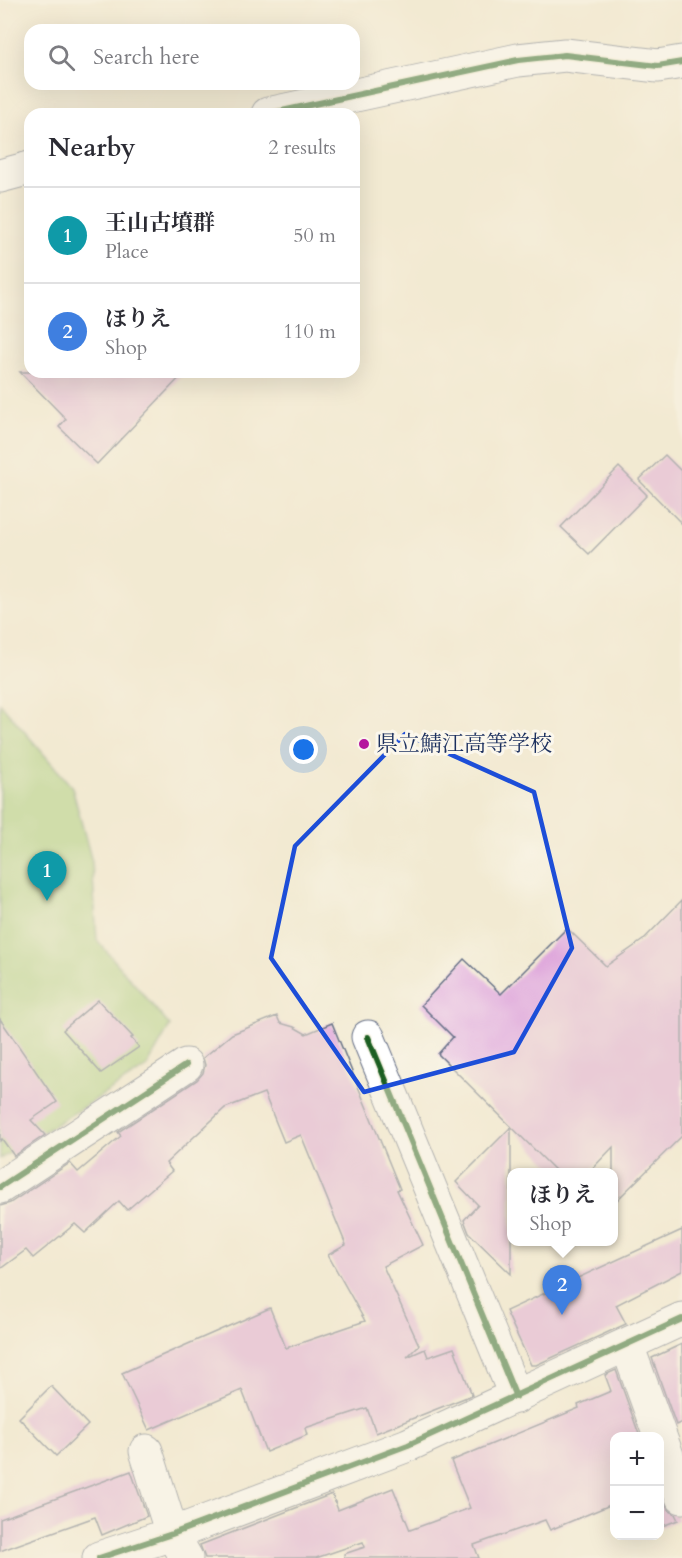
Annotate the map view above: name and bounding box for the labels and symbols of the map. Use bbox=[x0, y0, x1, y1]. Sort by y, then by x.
place label: 県立鯖江高等学校 bbox=[376, 729, 552, 759]
your location bbox=[289, 735, 318, 764]
marker: 県立鯖江高等学校 bbox=[357, 737, 371, 751]
pin: 1 bbox=[28, 852, 66, 901]
pin: 2 bbox=[542, 1266, 582, 1315]

